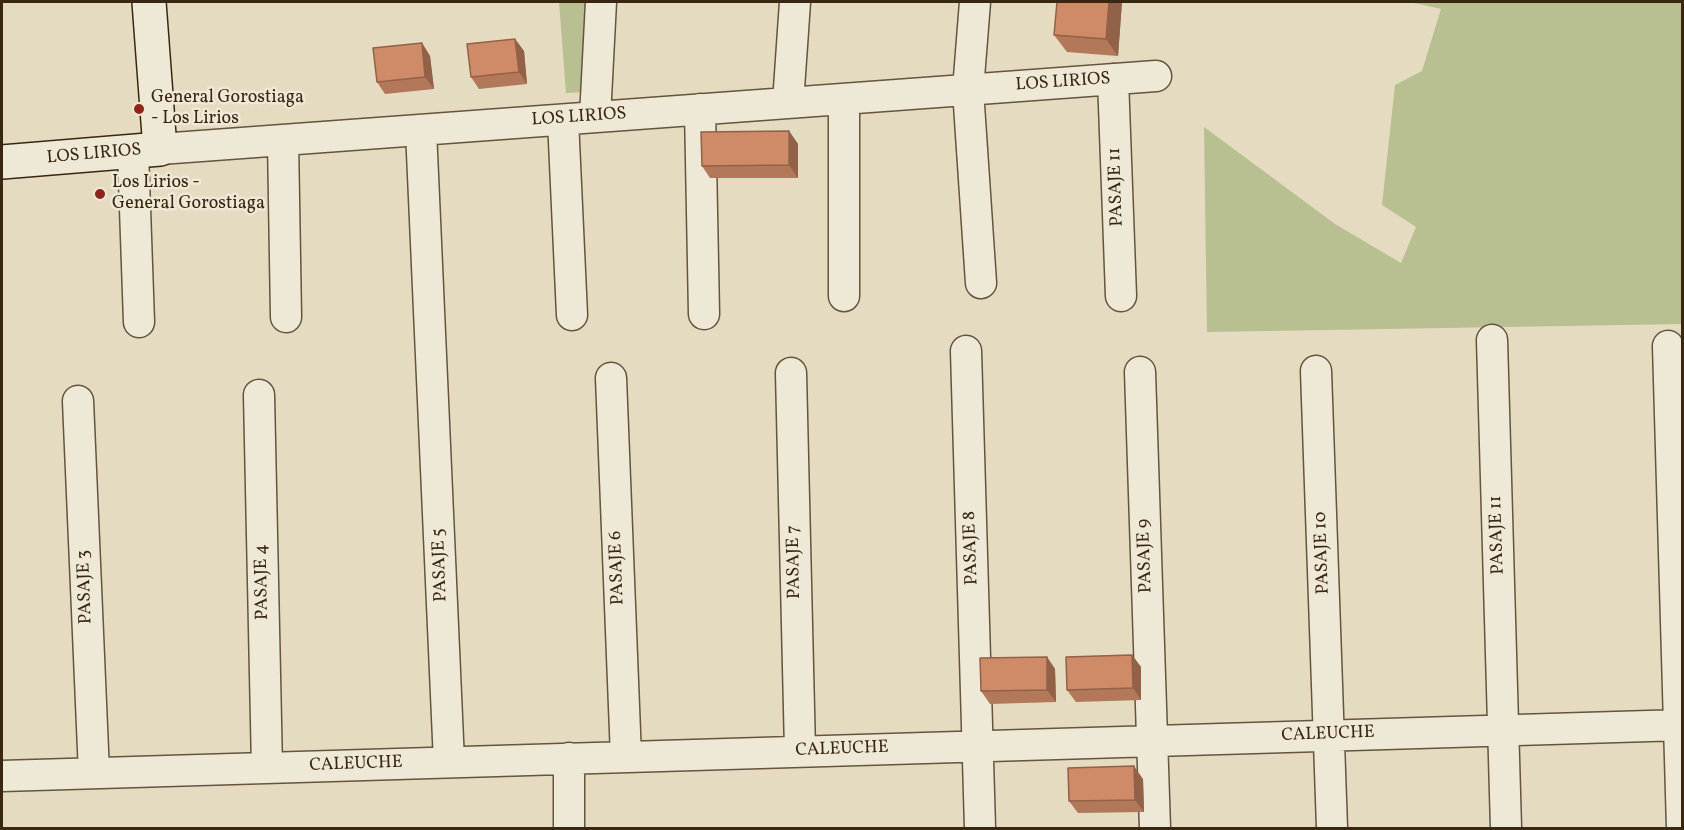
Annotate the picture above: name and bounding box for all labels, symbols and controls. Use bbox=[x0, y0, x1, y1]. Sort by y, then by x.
street label: LOS LIRIOS bbox=[1015, 69, 1111, 97]
place label: General Gorostiaga - Los Lirios bbox=[151, 88, 304, 130]
marker: General Gorostiaga - Los Lirios bbox=[132, 102, 146, 116]
street label: LOS LIRIOS bbox=[531, 104, 627, 132]
street label: LOS LIRIOS bbox=[46, 140, 142, 170]
street label: PASAJE 11 bbox=[1105, 147, 1129, 227]
place label: Los Lirios - General Gorostiaga bbox=[112, 173, 265, 216]
marker: Los Lirios - General Gorostiaga bbox=[93, 187, 107, 201]
street label: PASAJE 11 bbox=[1486, 495, 1510, 575]
street label: PASAJE 8 bbox=[960, 510, 984, 586]
street label: PASAJE 10 bbox=[1311, 511, 1335, 595]
street label: PASAJE 9 bbox=[1134, 518, 1158, 594]
street label: PASAJE 7 bbox=[784, 525, 806, 599]
street label: PASAJE 5 bbox=[429, 528, 453, 602]
street label: PASAJE 6 bbox=[606, 531, 630, 605]
street label: PASAJE 4 bbox=[252, 544, 274, 620]
street label: PASAJE 3 bbox=[74, 549, 98, 625]
street label: CALEUCHE bbox=[1281, 723, 1375, 747]
street label: CALEUCHE bbox=[795, 738, 889, 762]
street label: CALEUCHE bbox=[309, 753, 403, 777]

